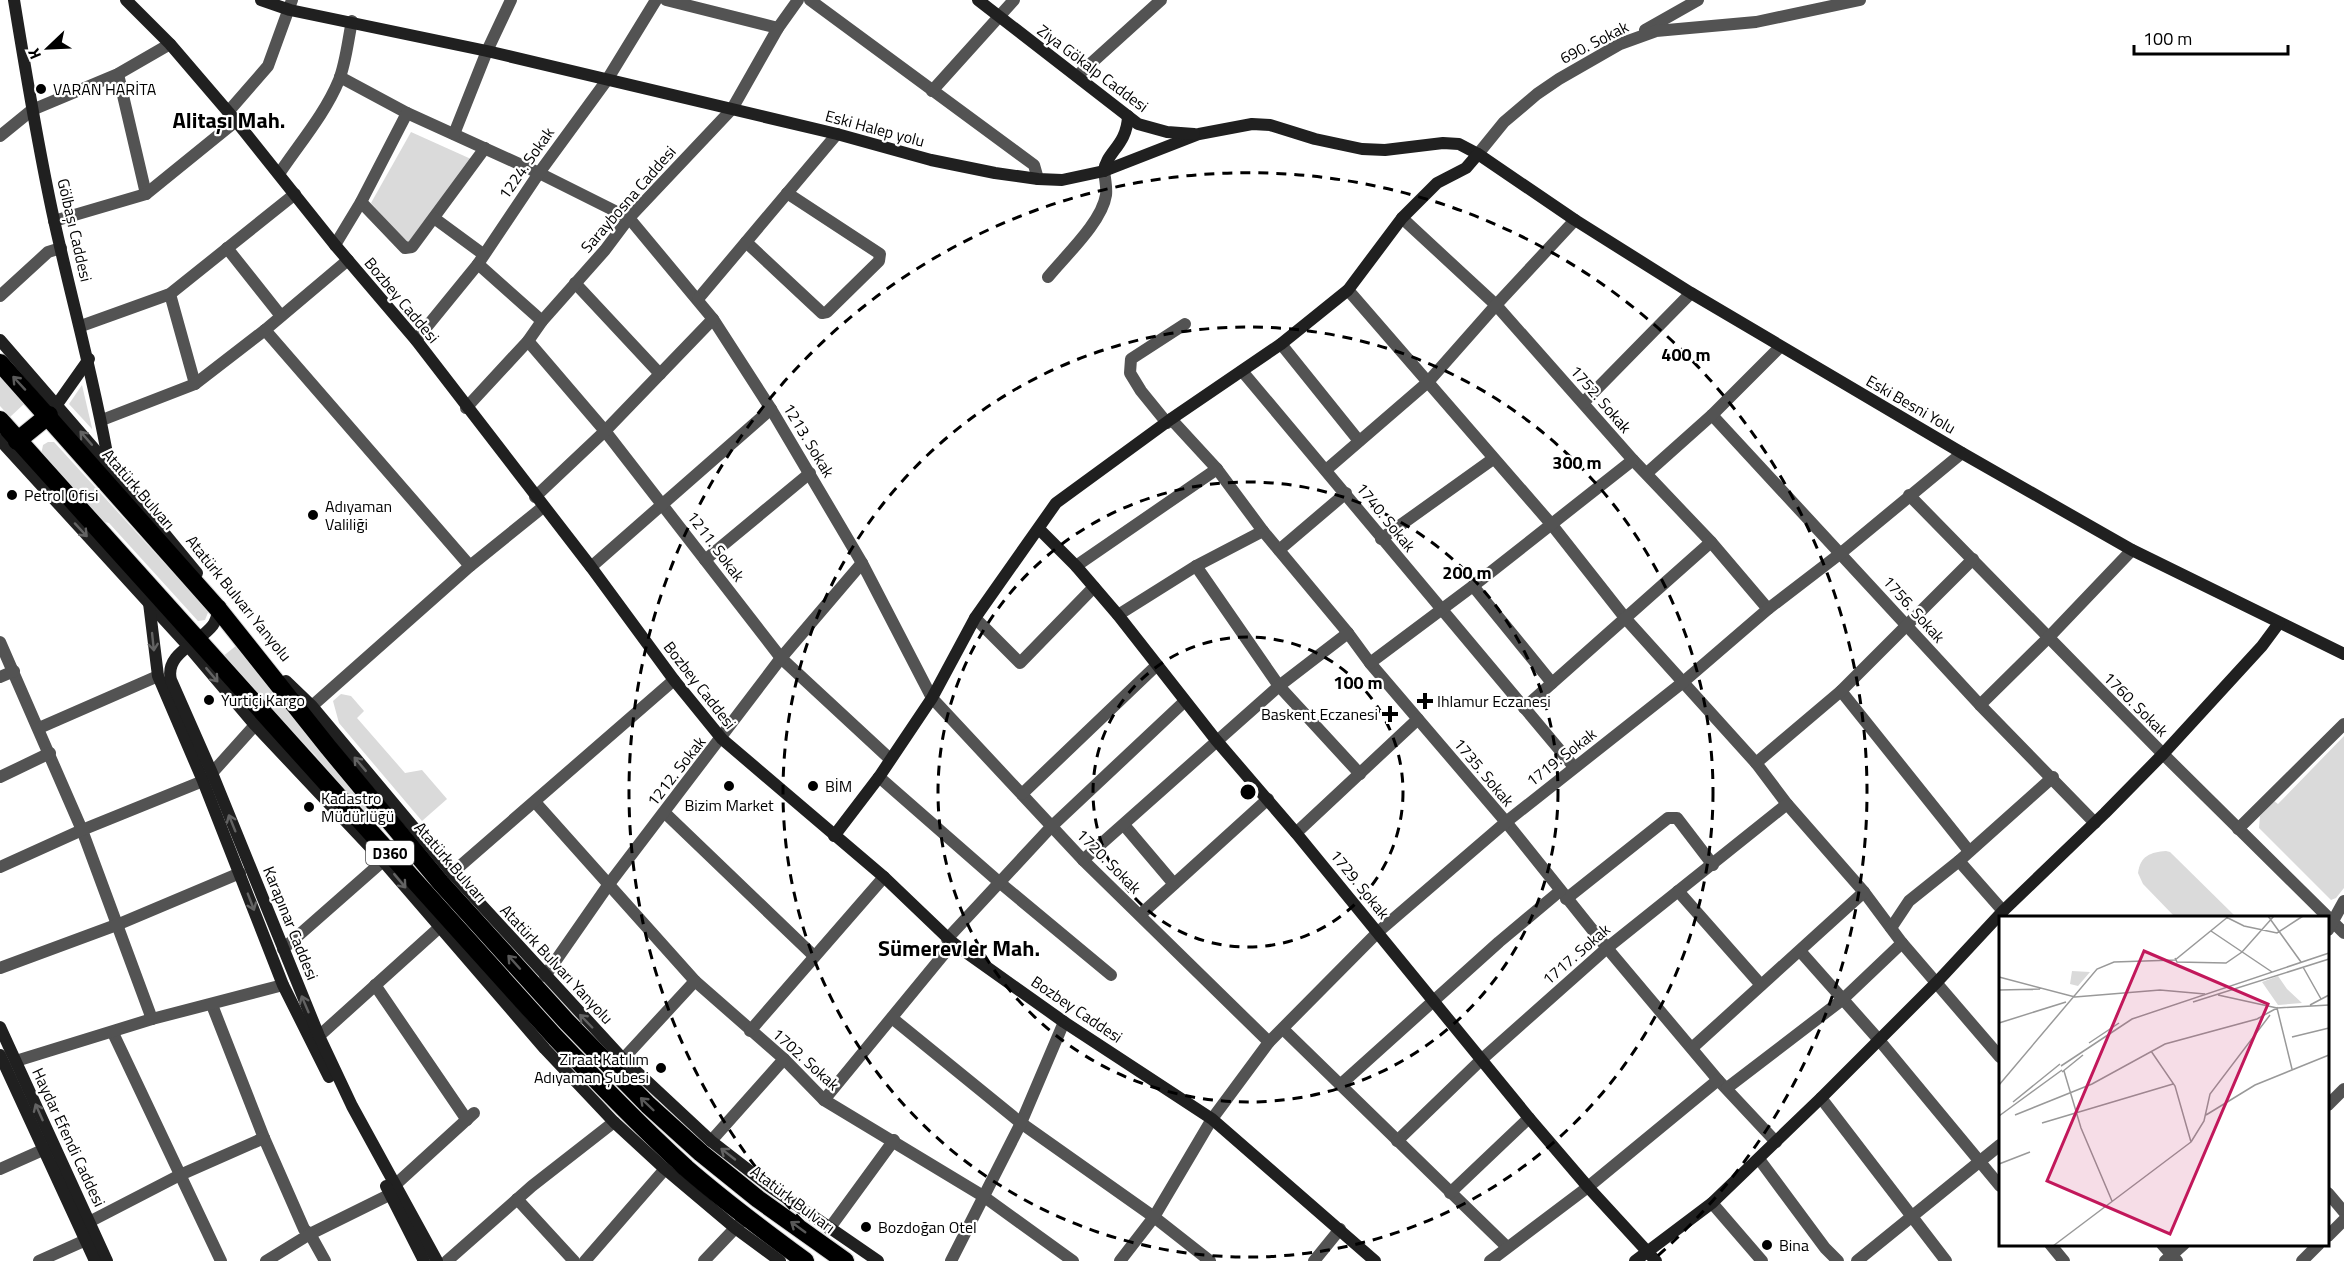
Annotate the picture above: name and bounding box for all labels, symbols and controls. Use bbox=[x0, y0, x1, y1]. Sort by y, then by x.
street label: 690. Sokak bbox=[1555, 14, 1633, 70]
north arrow bbox=[18, 18, 78, 78]
street label: Ziya Gökalp Caddesi bbox=[1032, 18, 1154, 118]
scale bar bbox=[2134, 18, 2288, 56]
text: 100 m bbox=[2143, 25, 2192, 52]
text: K bbox=[21, 44, 47, 63]
place label: VARAN HARİTA bbox=[53, 77, 157, 101]
marker: VARAN HARİTA bbox=[34, 82, 48, 96]
district label: Alitaşı Mah. bbox=[173, 103, 285, 137]
street label: Eski Halep yolu bbox=[823, 103, 927, 153]
street label: 1224. Sokak bbox=[492, 122, 560, 204]
street label: Saraybosna Caddesi bbox=[575, 140, 681, 258]
street label: Gölbaşı Caddesi bbox=[51, 176, 99, 284]
street label: Bozbey Caddesi bbox=[359, 252, 445, 348]
text: 400 m bbox=[1661, 341, 1711, 368]
street label: 1752. Sokak bbox=[1565, 360, 1638, 439]
street label: Eski Besni Yolu bbox=[1862, 369, 1960, 439]
one-way arrow bbox=[11, 375, 26, 390]
street label: 1213. Sokak bbox=[777, 398, 841, 482]
one-way arrow bbox=[79, 431, 93, 446]
street label: Atatürk Bulvarı bbox=[97, 443, 181, 535]
text: 300 m bbox=[1552, 449, 1602, 476]
street label: 1740. Sokak bbox=[1350, 477, 1422, 557]
place label: Petrol Ofisi bbox=[24, 483, 98, 507]
marker: Petrol Ofisi bbox=[5, 488, 19, 502]
place label: Adıyaman Valiliği bbox=[325, 494, 392, 536]
street label: 1211. Sokak bbox=[681, 506, 751, 587]
marker: Adıyaman Valiliği bbox=[306, 508, 320, 522]
one-way arrow bbox=[74, 523, 89, 538]
street label: Atatürk Bulvarı Yanyolu bbox=[181, 530, 297, 666]
text: 200 m bbox=[1442, 559, 1492, 586]
street label: 1756. Sokak bbox=[1877, 570, 1951, 648]
one-way arrow bbox=[148, 631, 159, 651]
street label: Bozbey Caddesi bbox=[658, 636, 742, 734]
street label: 1760. Sokak bbox=[2098, 666, 2174, 742]
one-way arrow bbox=[206, 667, 219, 683]
text: 100 m bbox=[1333, 669, 1383, 696]
place label: Yurtiçi Kargo bbox=[221, 688, 305, 712]
place label: Ihlamur Eczanesi bbox=[1437, 689, 1551, 713]
marker: Yurtiçi Kargo bbox=[202, 693, 216, 707]
marker: Ihlamur Eczanesi bbox=[1418, 694, 1432, 708]
place label: Baskent Eczanesi bbox=[1261, 702, 1378, 726]
marker: Baskent Eczanesi bbox=[1383, 707, 1397, 721]
street label: 1719. Sokak bbox=[1521, 722, 1601, 792]
street label: 1212. Sokak bbox=[641, 731, 711, 811]
street label: 1735. Sokak bbox=[1448, 732, 1520, 812]
one-way arrow bbox=[353, 757, 367, 772]
place label: BİM bbox=[825, 774, 852, 798]
marker: Bizim Market bbox=[722, 779, 736, 793]
marker: BİM bbox=[806, 779, 820, 793]
centre of rings bbox=[1238, 782, 1258, 802]
place label: Kadastro Müdürlüğü bbox=[321, 786, 394, 828]
place label: Bizim Market bbox=[684, 793, 774, 817]
marker: Kadastro Müdürlüğü bbox=[302, 800, 316, 814]
one-way arrow bbox=[226, 814, 237, 832]
street label: Atatürk Bulvarı bbox=[409, 816, 493, 908]
street label: 1720. Sokak bbox=[1071, 823, 1147, 899]
road number: D360 bbox=[366, 841, 414, 865]
street label: 1729. Sokak bbox=[1324, 844, 1396, 924]
street label: Karapınar Caddesi bbox=[257, 862, 325, 984]
one-way arrow bbox=[393, 873, 407, 888]
one-way arrow bbox=[246, 892, 257, 911]
street label: Atatürk Bulvarı Yanyolu bbox=[495, 899, 619, 1029]
inset map bbox=[1999, 916, 2329, 1246]
street label: 1717. Sokak bbox=[1537, 917, 1616, 990]
district label: Sümerevler Mah. bbox=[878, 931, 1040, 965]
one-way arrow bbox=[507, 955, 521, 970]
street label: Bozbey Caddesi bbox=[1026, 969, 1128, 1049]
one-way arrow bbox=[299, 995, 310, 1013]
one-way arrow bbox=[579, 1013, 593, 1028]
street label: 1702. Sokak bbox=[767, 1022, 845, 1096]
place label: Ziraat Katılım Adıyaman Şubesi bbox=[534, 1047, 649, 1089]
marker: Ziraat Katılım Adıyaman Şubesi bbox=[654, 1061, 668, 1075]
street label: Haydar Efendi Caddesi bbox=[26, 1064, 112, 1210]
one-way arrow bbox=[640, 1096, 655, 1111]
one-way arrow bbox=[33, 1104, 44, 1122]
one-way arrow bbox=[720, 1148, 736, 1161]
street label: Atatürk Bulvarı bbox=[746, 1159, 840, 1239]
place label: Bozdoğan Otel bbox=[878, 1215, 977, 1239]
marker: Bozdoğan Otel bbox=[859, 1220, 873, 1234]
one-way arrow bbox=[790, 1221, 806, 1234]
place label: Bina bbox=[1779, 1233, 1809, 1257]
marker: Bina bbox=[1760, 1238, 1774, 1252]

